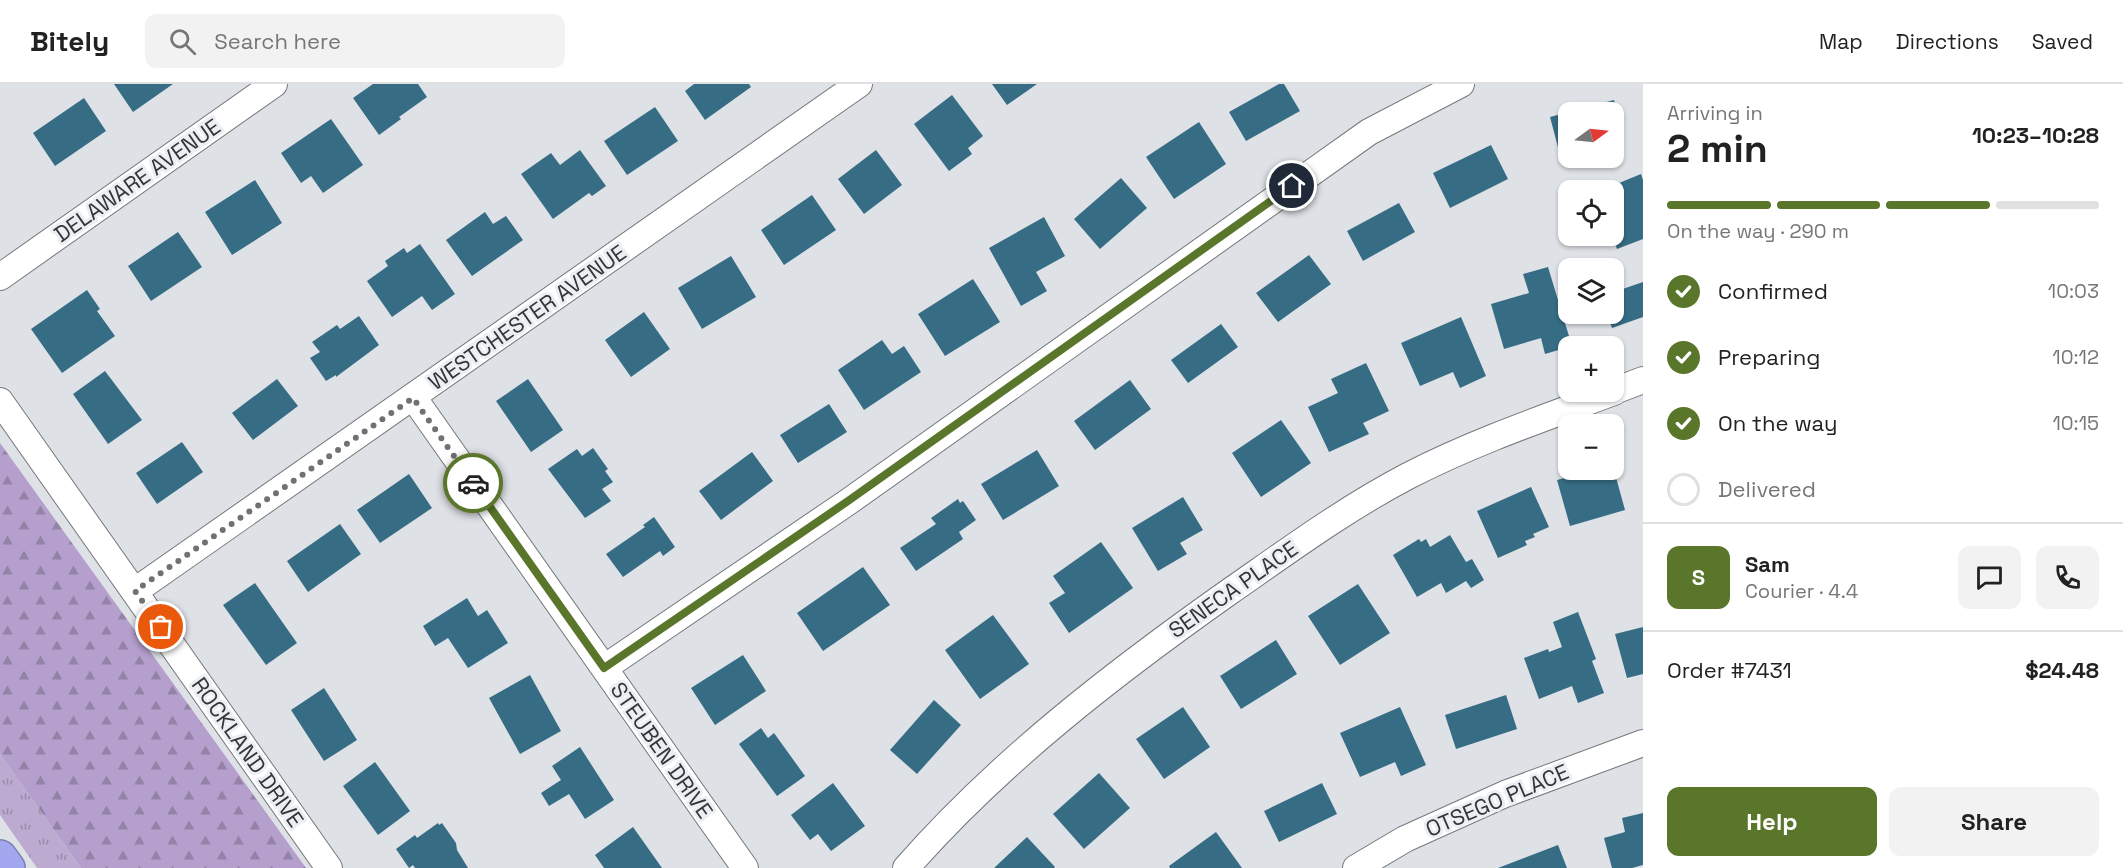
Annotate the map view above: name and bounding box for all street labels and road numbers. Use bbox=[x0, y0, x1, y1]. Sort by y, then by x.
street label: DELAWARE AVENUE bbox=[48, 112, 226, 248]
street label: WESTCHESTER AVENUE bbox=[423, 238, 631, 396]
street label: SENECA PLACE bbox=[1163, 534, 1303, 644]
street label: ROCKLAND DRIVE bbox=[186, 672, 310, 832]
street label: STEUBEN DRIVE bbox=[605, 677, 719, 823]
street label: OTSEGO PLACE bbox=[1421, 757, 1573, 843]

